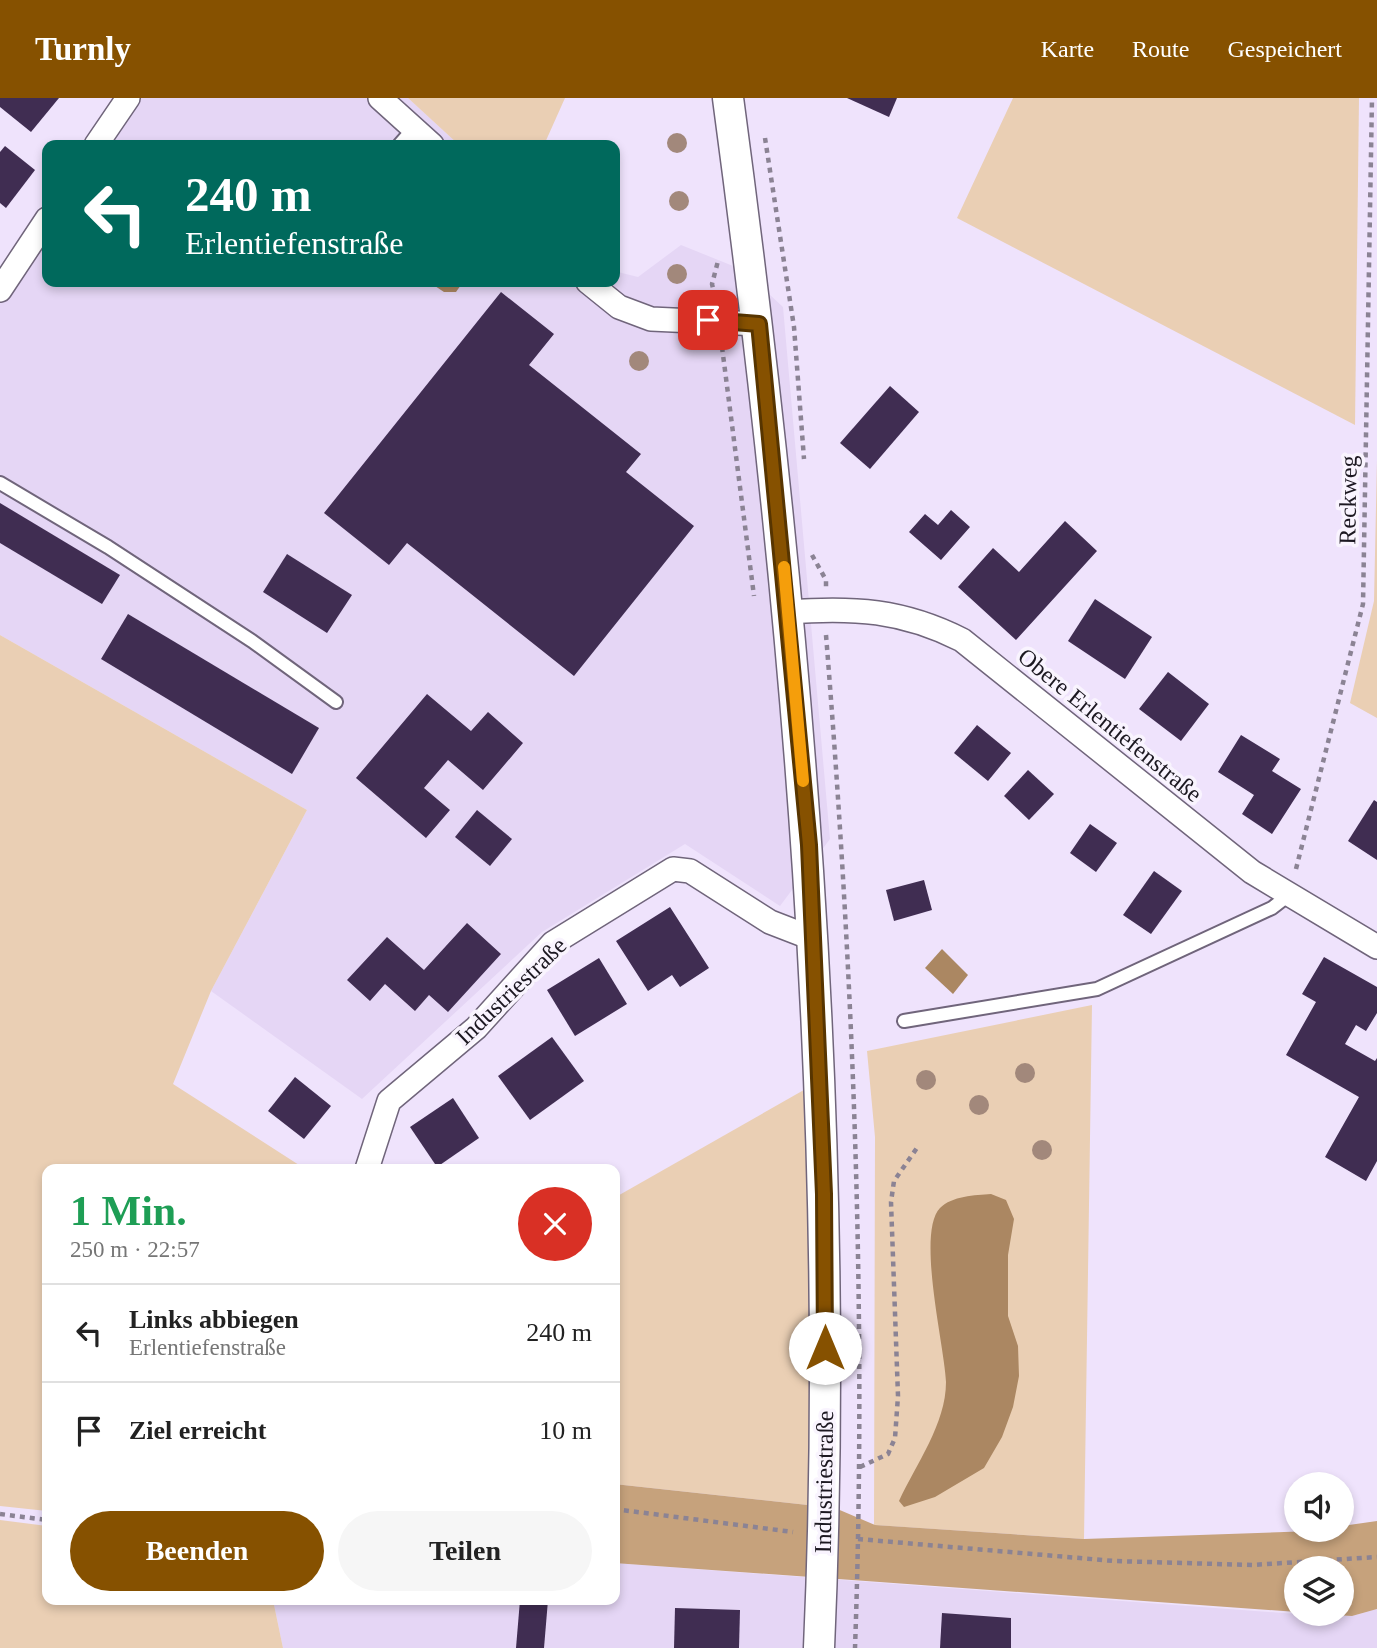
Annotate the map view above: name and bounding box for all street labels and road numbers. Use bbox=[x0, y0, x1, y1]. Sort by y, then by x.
street label: Reckweg bbox=[1334, 455, 1362, 545]
street label: Obere Erlentiefenstraße bbox=[1013, 643, 1207, 807]
street label: Industriestraße bbox=[451, 932, 571, 1050]
street label: Industriestraße bbox=[810, 1410, 838, 1554]

